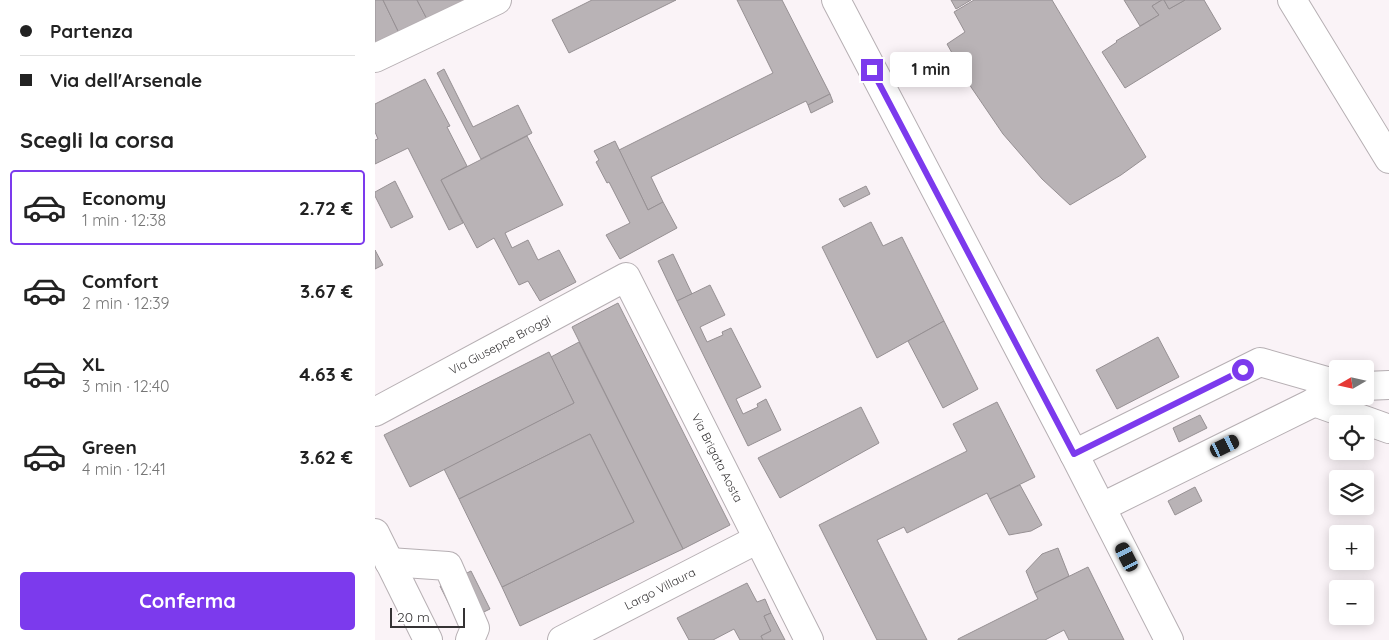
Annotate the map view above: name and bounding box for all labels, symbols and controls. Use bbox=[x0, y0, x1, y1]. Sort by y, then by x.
text: Partenza bbox=[50, 19, 133, 43]
callout: 1 min bbox=[889, 52, 972, 88]
route end bbox=[861, 59, 883, 81]
text: 1 min bbox=[912, 59, 950, 79]
text: Via dell'Arsenale bbox=[50, 68, 202, 92]
text: Scegli la corsa bbox=[20, 126, 174, 154]
icon: car bbox=[22, 185, 67, 230]
text: Economy bbox=[82, 186, 166, 210]
text: 2.72 € bbox=[299, 196, 353, 220]
text: 1 min · 12:38 bbox=[82, 210, 166, 230]
icon: car bbox=[22, 268, 67, 313]
text: Comfort bbox=[82, 269, 159, 293]
text: 3.67 € bbox=[300, 279, 353, 303]
text: 2 min · 12:39 bbox=[82, 293, 169, 313]
street label: Via Giuseppe Broggi bbox=[446, 311, 553, 378]
icon: car bbox=[22, 351, 67, 396]
text: XL bbox=[82, 352, 105, 376]
route start bbox=[1232, 359, 1254, 381]
north arrow bbox=[1329, 360, 1374, 405]
map controls bbox=[1329, 360, 1374, 625]
text: 4.63 € bbox=[299, 362, 353, 386]
text: 3 min · 12:40 bbox=[82, 376, 170, 396]
street label: Via Brigata Aosta bbox=[689, 411, 746, 505]
button: locate bbox=[1329, 415, 1374, 460]
car bbox=[1208, 433, 1241, 459]
icon: car bbox=[22, 434, 67, 479]
text: Green bbox=[82, 435, 137, 459]
text: 3.62 € bbox=[300, 445, 353, 469]
text: 4 min · 12:41 bbox=[82, 459, 166, 479]
button: layers bbox=[1329, 470, 1374, 515]
button: + bbox=[1329, 525, 1374, 570]
car bbox=[1113, 540, 1140, 574]
street label: Largo Villaura bbox=[622, 564, 698, 613]
button: Conferma bbox=[20, 572, 355, 630]
button: − bbox=[1329, 580, 1374, 625]
scale bar bbox=[390, 605, 465, 628]
text: 20 m bbox=[397, 608, 430, 626]

